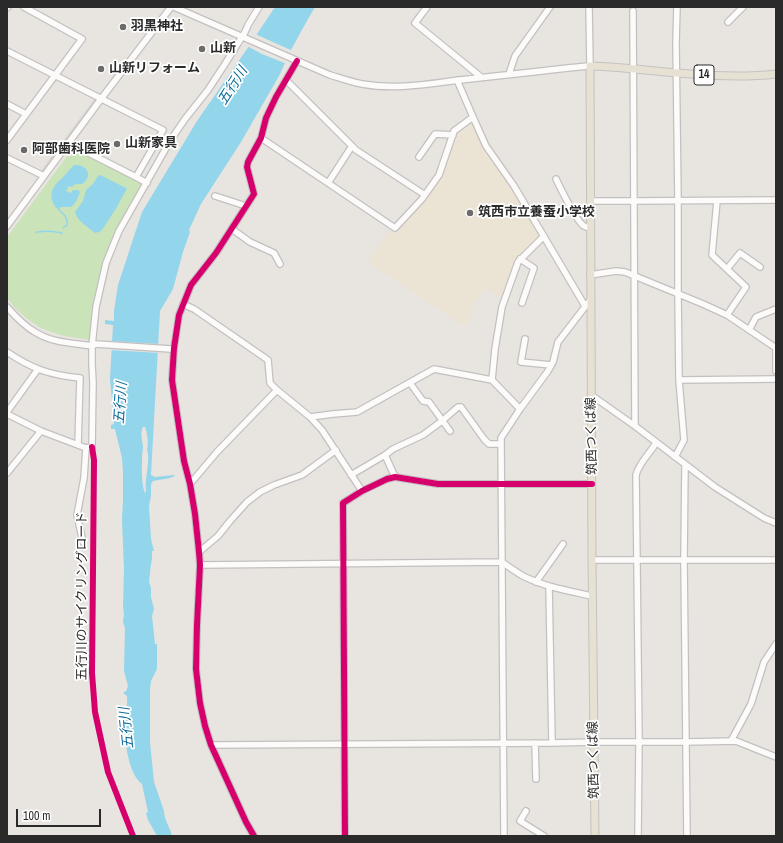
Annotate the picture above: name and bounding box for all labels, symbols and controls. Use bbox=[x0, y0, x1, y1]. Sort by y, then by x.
place label: 羽黒神社 bbox=[131, 19, 183, 35]
marker: 羽黒神社 bbox=[118, 22, 128, 32]
place label: 山新 bbox=[210, 41, 236, 57]
marker: 山新 bbox=[197, 44, 207, 54]
place label: 山新リフォーム bbox=[109, 61, 200, 77]
marker: 山新リフォーム bbox=[96, 64, 106, 74]
water label: 五行川 bbox=[215, 64, 251, 108]
road number: 14 bbox=[694, 65, 714, 85]
place label: 山新家具 bbox=[125, 136, 177, 152]
marker: 山新家具 bbox=[112, 139, 122, 149]
place label: 阿部歯科医院 bbox=[32, 142, 110, 158]
marker: 阿部歯科医院 bbox=[19, 145, 29, 155]
place label: 筑西市立養蚕小学校 bbox=[478, 205, 595, 221]
marker: 筑西市立養蚕小学校 bbox=[465, 208, 475, 218]
water label: 五行川 bbox=[111, 381, 131, 425]
street label: 筑西つくば線 bbox=[584, 397, 600, 475]
street label: 五行川のサイクリングロード bbox=[75, 512, 91, 680]
water label: 五行川 bbox=[116, 706, 138, 750]
street label: 筑西つくば線 bbox=[586, 721, 602, 799]
scale bar bbox=[18, 801, 103, 827]
text: 100 m bbox=[23, 808, 50, 824]

